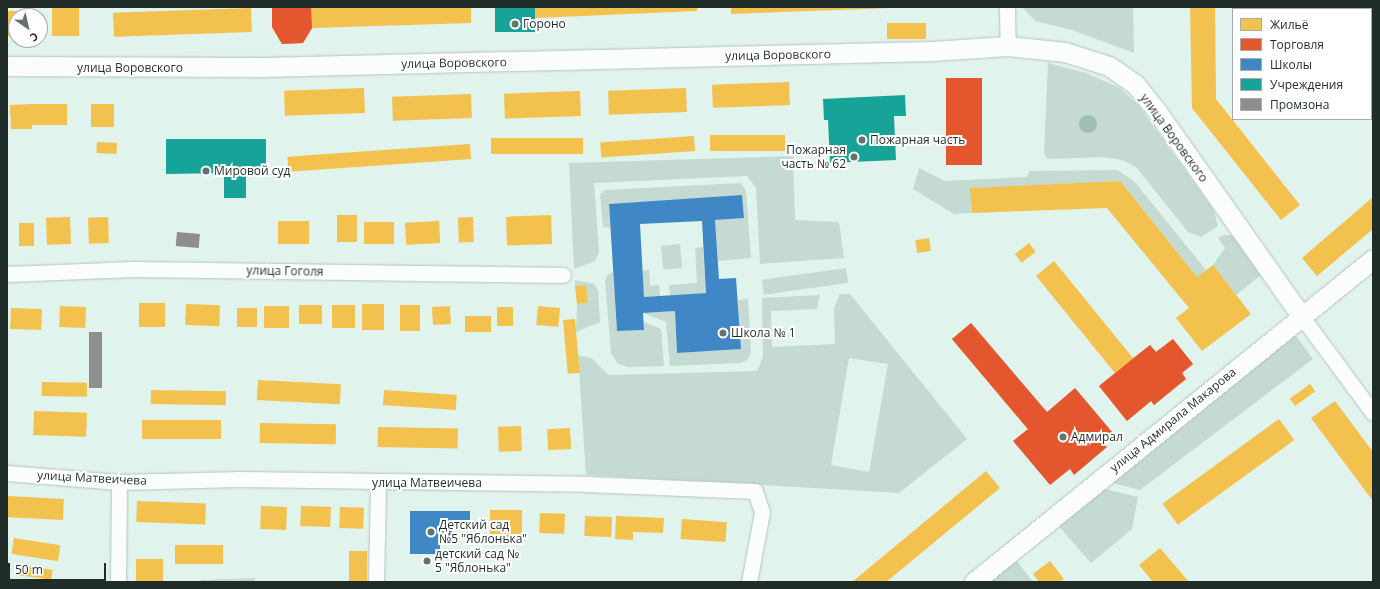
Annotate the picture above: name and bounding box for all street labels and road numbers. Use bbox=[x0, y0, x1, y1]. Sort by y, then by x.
street label: улица Воровского bbox=[725, 47, 831, 63]
street label: улица Воровского bbox=[401, 55, 507, 71]
street label: улица Воровского bbox=[77, 61, 183, 75]
street label: улица Воровского bbox=[1137, 91, 1211, 185]
street label: улица Гоголя bbox=[246, 263, 324, 279]
street label: улица Адмирала Макарова bbox=[1107, 365, 1239, 475]
street label: улица Матвеичева bbox=[37, 468, 147, 488]
street label: улица Матвеичева bbox=[372, 476, 482, 490]

